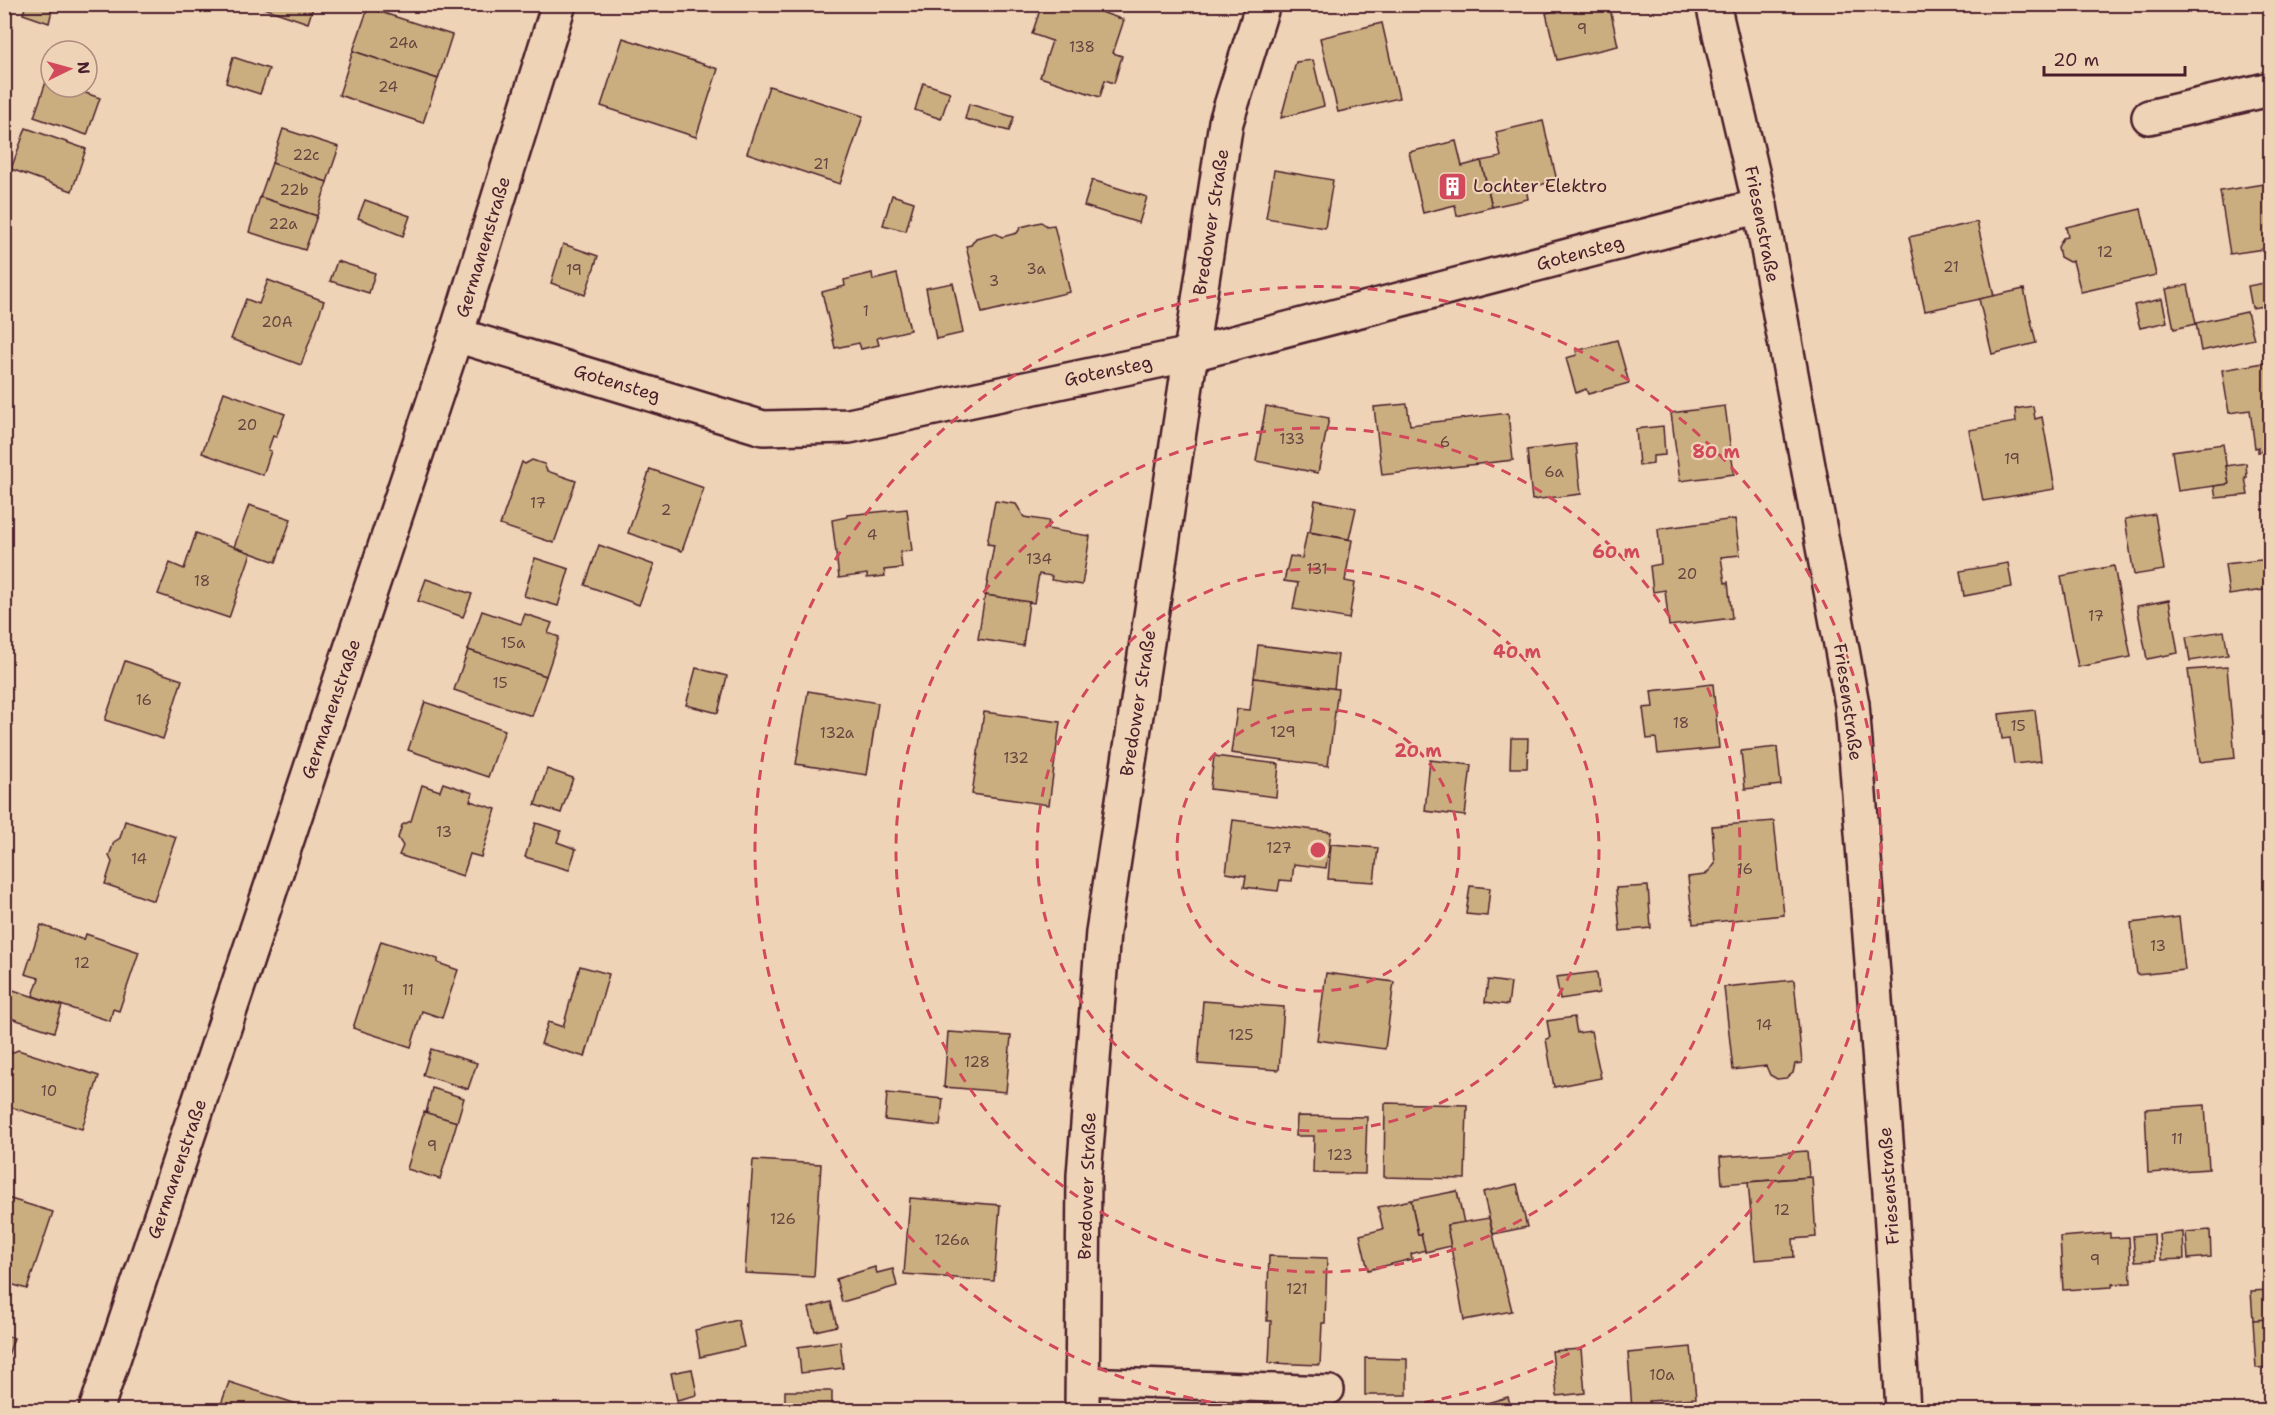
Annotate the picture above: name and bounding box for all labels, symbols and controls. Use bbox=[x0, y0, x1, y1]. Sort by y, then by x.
house number: 9 bbox=[1577, 19, 1587, 39]
house number: 24a bbox=[388, 33, 418, 53]
house number: 138 bbox=[1069, 37, 1095, 57]
north arrow bbox=[39, 39, 99, 99]
scale bar bbox=[2044, 39, 2185, 77]
text: 20 m bbox=[2053, 48, 2099, 72]
text: N bbox=[72, 61, 94, 75]
house number: 24 bbox=[378, 77, 398, 97]
house number: 22c bbox=[292, 145, 320, 165]
street label: Bredower Straße bbox=[1188, 147, 1234, 297]
house number: 21 bbox=[813, 154, 829, 174]
street label: Friesenstraße bbox=[1739, 164, 1785, 284]
building icon: Lochter Elektro bbox=[1436, 170, 1468, 202]
street label: Germanenstraße bbox=[450, 173, 516, 321]
place label: Lochter Elektro bbox=[1473, 174, 1607, 198]
house number: 22b bbox=[279, 180, 309, 200]
house number: 22a bbox=[268, 214, 298, 234]
street label: Gotensteg bbox=[1534, 230, 1626, 276]
house number: 12 bbox=[2097, 242, 2113, 262]
house number: 21 bbox=[1943, 257, 1959, 277]
house number: 3a bbox=[1026, 259, 1046, 279]
house number: 19 bbox=[566, 260, 582, 280]
house number: 3 bbox=[989, 271, 999, 291]
house number: 1 bbox=[863, 301, 869, 321]
house number: 20A bbox=[261, 312, 293, 332]
street label: Gotensteg bbox=[1062, 350, 1154, 392]
street label: Gotensteg bbox=[571, 358, 663, 408]
house number: 20 bbox=[237, 415, 257, 435]
house number: 133 bbox=[1279, 429, 1305, 449]
house number: 6 bbox=[1440, 432, 1450, 452]
text: 80 m bbox=[1692, 440, 1740, 464]
house number: 19 bbox=[2004, 449, 2020, 469]
house number: 6a bbox=[1544, 462, 1564, 482]
house number: 17 bbox=[530, 493, 546, 513]
house number: 2 bbox=[661, 500, 671, 520]
house number: 4 bbox=[867, 525, 877, 545]
text: 60 m bbox=[1592, 540, 1640, 564]
house number: 134 bbox=[1026, 549, 1052, 569]
house number: 131 bbox=[1306, 559, 1328, 579]
house number: 20 bbox=[1677, 564, 1697, 584]
house number: 18 bbox=[194, 571, 210, 591]
house number: 17 bbox=[2088, 606, 2104, 626]
street label: Bredower Straße bbox=[1115, 628, 1161, 778]
house number: 15a bbox=[501, 633, 526, 653]
street label: Germanenstraße bbox=[296, 636, 366, 782]
text: 40 m bbox=[1493, 640, 1541, 664]
street label: Friesenstraße bbox=[1828, 642, 1868, 762]
house number: 15 bbox=[492, 673, 508, 693]
house number: 16 bbox=[136, 690, 152, 710]
house number: 18 bbox=[1673, 713, 1689, 733]
house number: 15 bbox=[2010, 716, 2026, 736]
house number: 129 bbox=[1270, 722, 1296, 742]
house number: 132a bbox=[820, 723, 855, 743]
text: 20 m bbox=[1394, 739, 1442, 763]
house number: 132 bbox=[1003, 748, 1029, 768]
house number: 13 bbox=[436, 822, 452, 842]
house number: 127 bbox=[1266, 838, 1292, 858]
centre of rings bbox=[1308, 840, 1328, 860]
house number: 14 bbox=[131, 849, 147, 869]
house number: 16 bbox=[1737, 859, 1753, 879]
house number: 13 bbox=[2150, 936, 2166, 956]
house number: 12 bbox=[74, 953, 90, 973]
house number: 11 bbox=[402, 980, 414, 1000]
house number: 14 bbox=[1756, 1015, 1772, 1035]
house number: 125 bbox=[1229, 1025, 1253, 1045]
house number: 128 bbox=[964, 1052, 990, 1072]
house number: 10 bbox=[41, 1081, 57, 1101]
street label: Germanenstraße bbox=[142, 1096, 212, 1242]
street label: Bredower Straße bbox=[1072, 1112, 1102, 1260]
street label: Friesenstraße bbox=[1873, 1126, 1905, 1246]
house number: 11 bbox=[2171, 1129, 2183, 1149]
house number: 9 bbox=[427, 1136, 437, 1156]
house number: 123 bbox=[1327, 1145, 1353, 1165]
house number: 12 bbox=[1774, 1200, 1790, 1220]
house number: 126 bbox=[770, 1209, 796, 1229]
house number: 126a bbox=[935, 1230, 970, 1250]
house number: 9 bbox=[2090, 1250, 2100, 1270]
house number: 121 bbox=[1286, 1279, 1308, 1299]
house number: 10a bbox=[1649, 1365, 1675, 1385]

